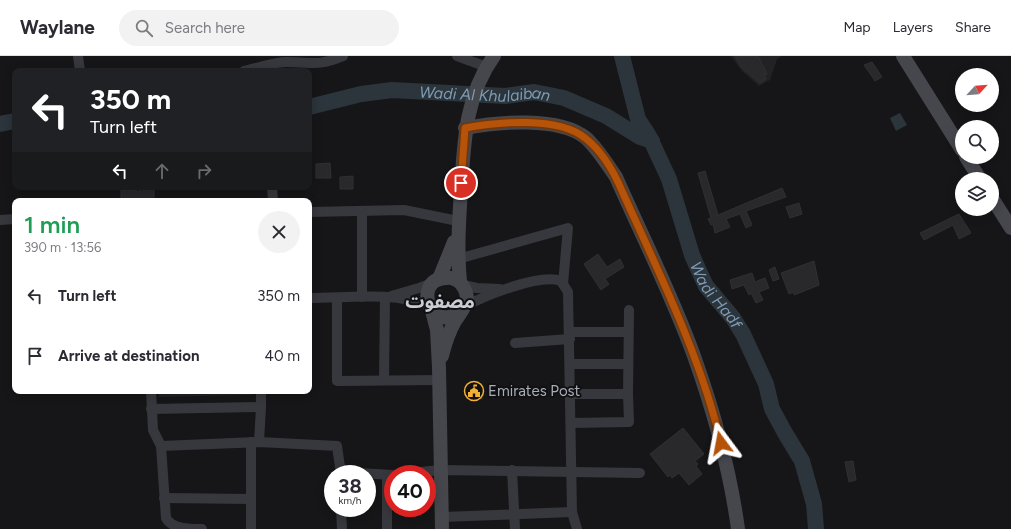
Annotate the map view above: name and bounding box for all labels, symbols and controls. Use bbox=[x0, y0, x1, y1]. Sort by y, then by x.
search box bbox=[119, 10, 399, 46]
text: Waylane bbox=[20, 16, 95, 39]
icon: search bbox=[133, 17, 155, 39]
text: Search here bbox=[165, 19, 245, 37]
text: Map bbox=[843, 19, 871, 36]
text: Layers bbox=[893, 19, 933, 36]
text: Share bbox=[955, 19, 991, 36]
north arrow bbox=[955, 68, 999, 112]
map controls bbox=[955, 68, 999, 216]
text: 350 m bbox=[90, 82, 171, 116]
water label: Wadi Al Khulaiban bbox=[419, 82, 552, 106]
icon: left bbox=[24, 84, 76, 136]
text: Turn left bbox=[90, 116, 157, 138]
button: search bbox=[955, 120, 999, 164]
icon: left bbox=[109, 160, 131, 182]
icon: ahead bbox=[151, 160, 173, 182]
icon: right bbox=[193, 160, 215, 182]
pin bbox=[444, 166, 478, 200]
icon: arrive bbox=[450, 172, 472, 194]
button: layers bbox=[955, 172, 999, 216]
text: 1 min bbox=[24, 210, 80, 239]
button: close bbox=[258, 211, 300, 253]
text: 390 m · 13:56 bbox=[24, 240, 101, 255]
water label: Wadi Hadf bbox=[686, 258, 747, 333]
icon: left bbox=[24, 285, 46, 307]
text: Turn left bbox=[58, 287, 116, 305]
text: 350 m bbox=[257, 287, 300, 305]
district label: مصفوت bbox=[405, 290, 475, 313]
icon: arrive bbox=[24, 345, 46, 367]
text: Arrive at destination bbox=[58, 347, 199, 365]
text: 40 m bbox=[265, 347, 300, 365]
public building icon: Emirates Post bbox=[463, 380, 485, 402]
place label: Emirates Post bbox=[488, 382, 581, 400]
position arrow bbox=[700, 422, 742, 464]
speed limit sign: 40 bbox=[384, 465, 436, 517]
text: 38 bbox=[338, 474, 362, 498]
text: km/h bbox=[339, 494, 361, 507]

